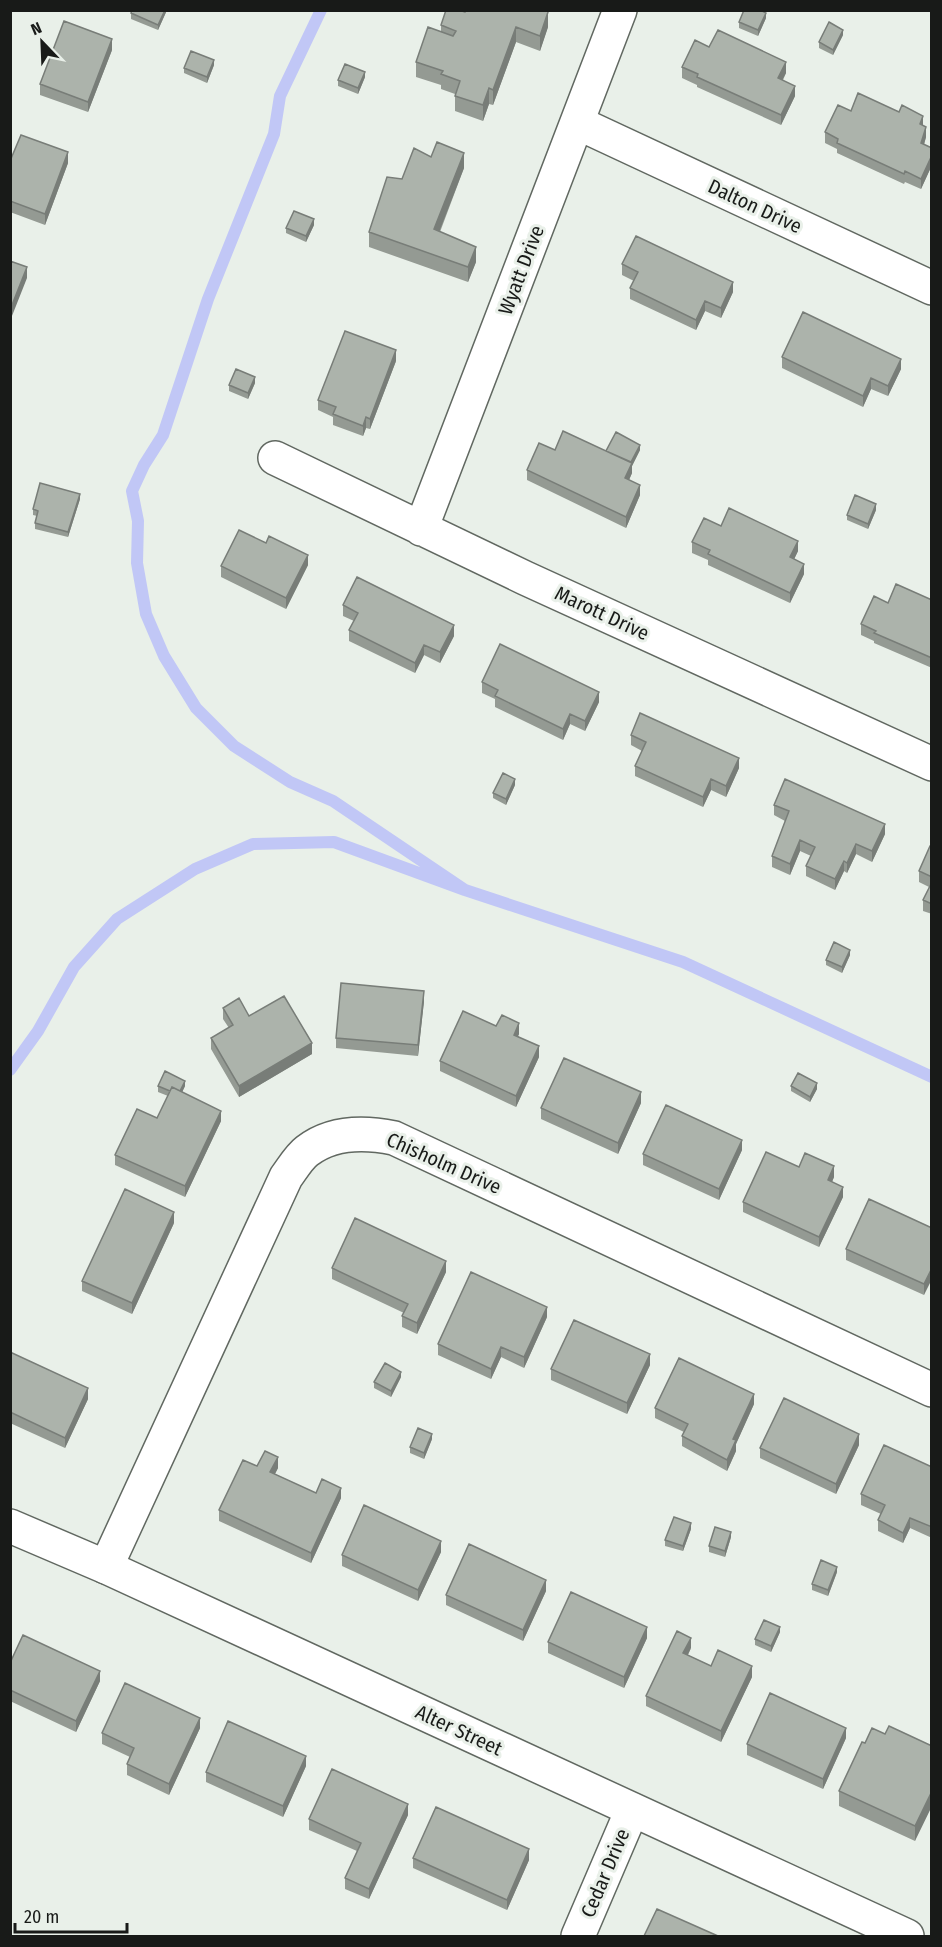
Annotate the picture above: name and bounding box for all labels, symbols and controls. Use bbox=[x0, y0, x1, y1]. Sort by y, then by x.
north arrow bbox=[12, 12, 72, 72]
text: N bbox=[28, 18, 44, 39]
street label: Dalton Drive bbox=[704, 174, 806, 238]
street label: Wyatt Drive bbox=[493, 222, 549, 318]
street label: Marott Drive bbox=[551, 581, 653, 645]
street label: Chisholm Drive bbox=[383, 1127, 505, 1199]
street label: Alter Street bbox=[412, 1700, 507, 1761]
street label: Cedar Drive bbox=[576, 1825, 634, 1921]
scale bar bbox=[15, 1896, 128, 1934]
text: 20 m bbox=[24, 1906, 59, 1928]

